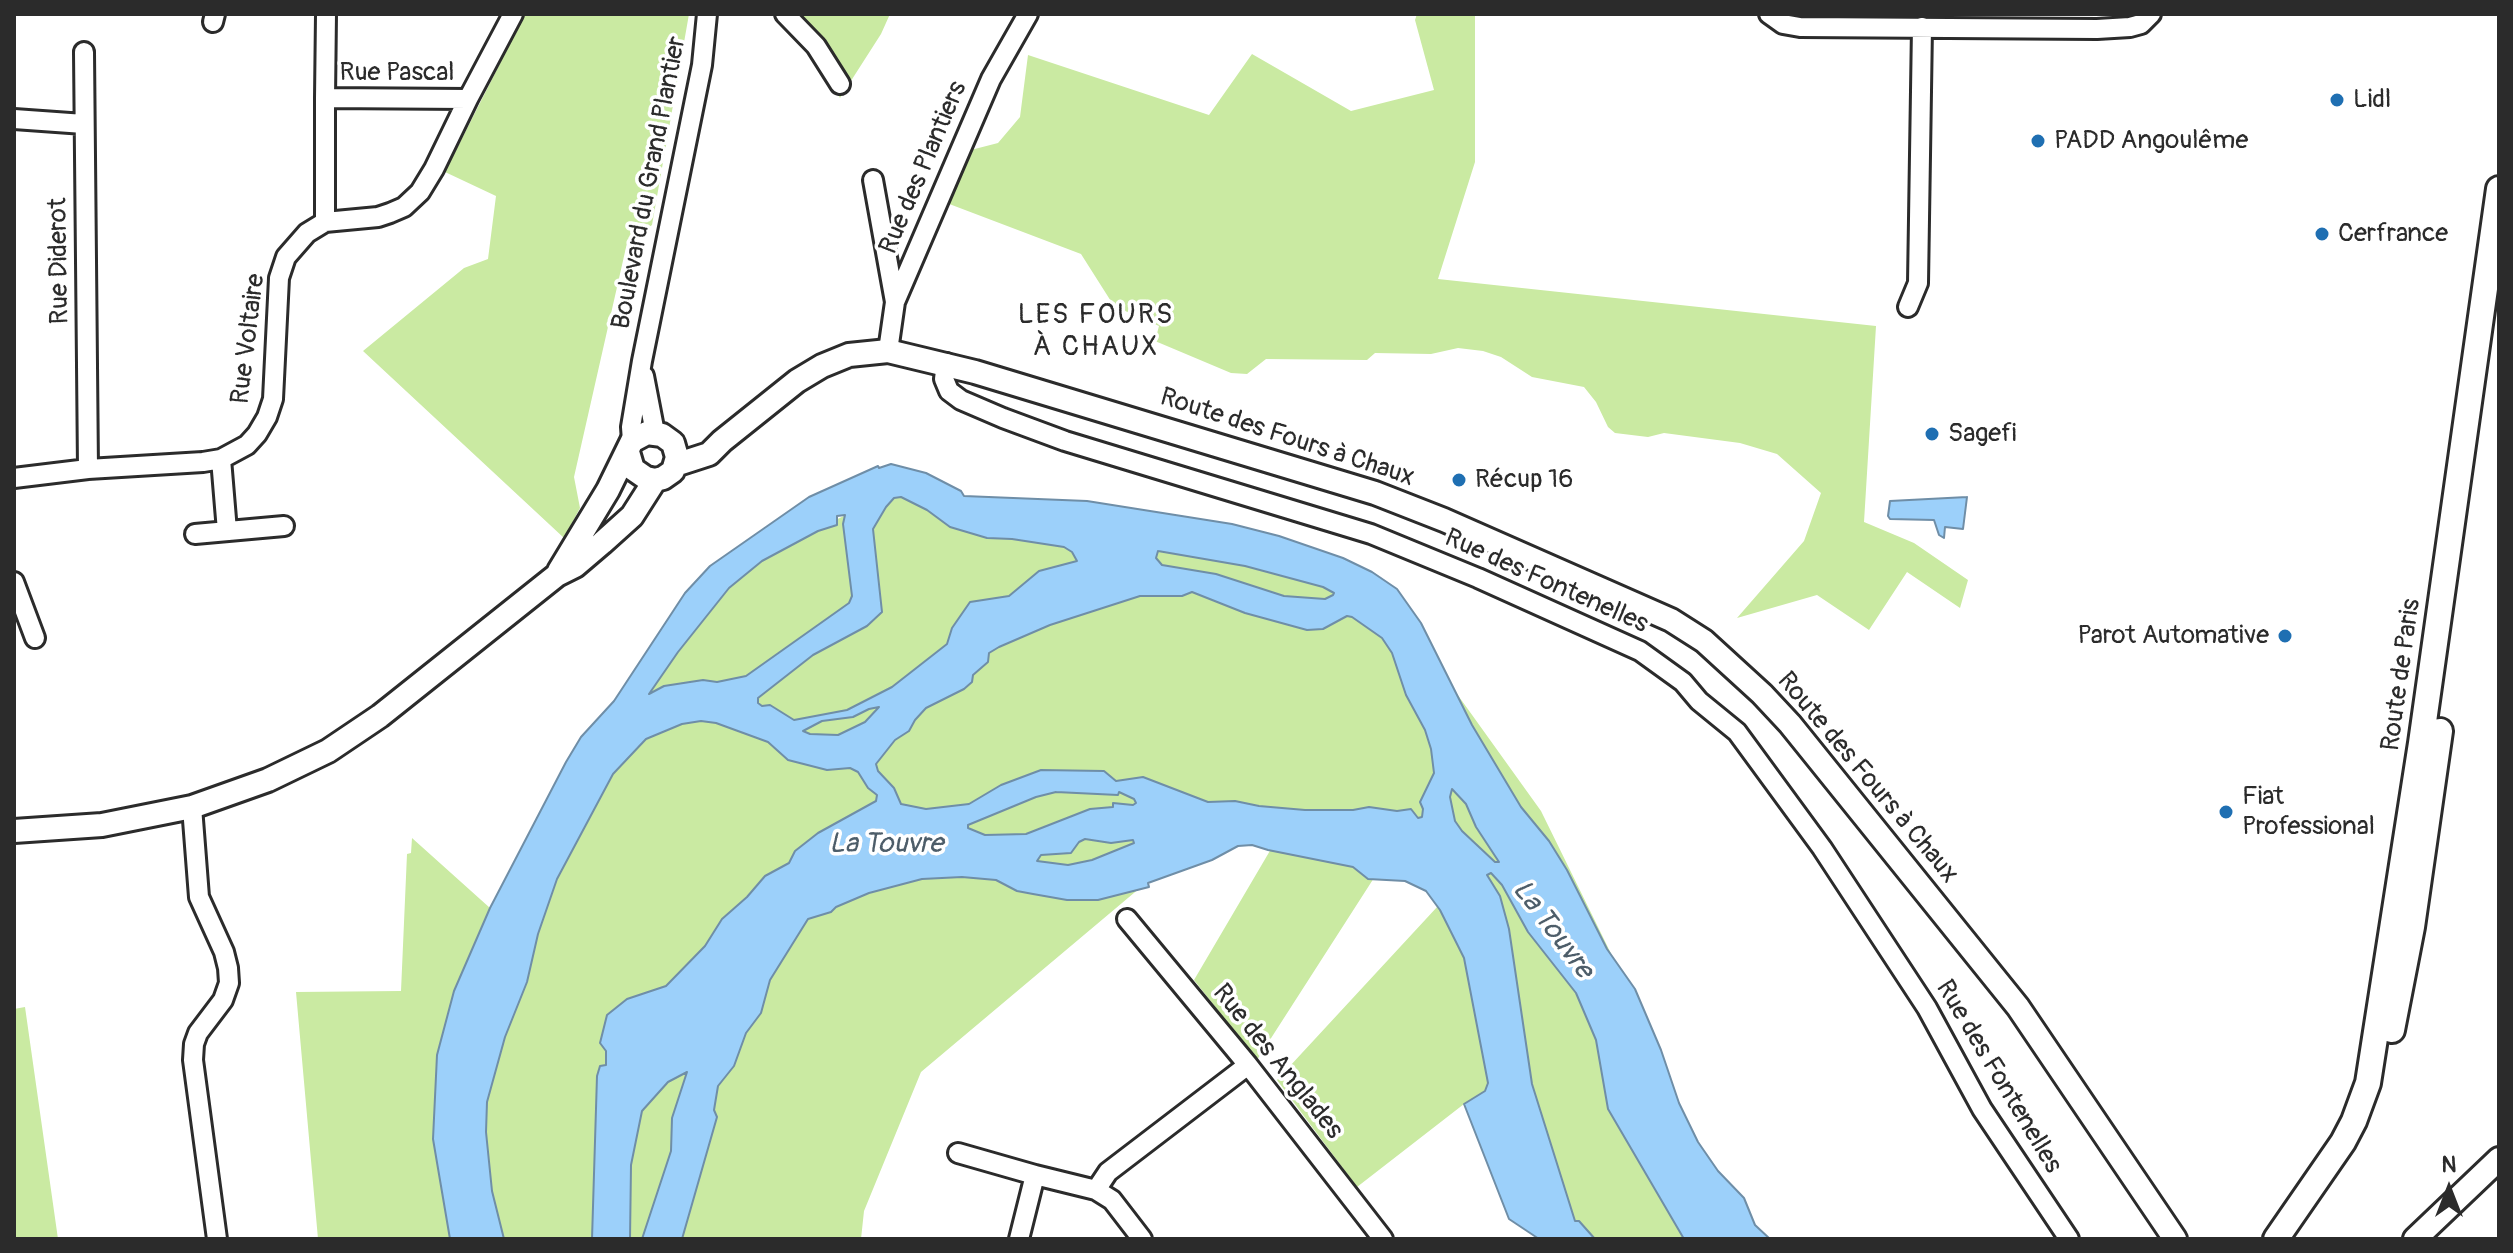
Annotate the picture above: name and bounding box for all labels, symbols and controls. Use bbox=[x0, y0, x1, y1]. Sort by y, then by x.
street label: Boulevard du Grand Plantier bbox=[606, 34, 694, 332]
street label: Rue Pascal bbox=[339, 57, 455, 89]
street label: Rue des Plantiers bbox=[874, 77, 974, 259]
place label: Lidl bbox=[2353, 84, 2391, 116]
marker: Lidl bbox=[2328, 91, 2346, 109]
place label: PADD Angoulême bbox=[2054, 125, 2248, 157]
marker: PADD Angoulême bbox=[2029, 132, 2047, 150]
street label: Rue Diderot bbox=[43, 197, 77, 325]
place label: Cerfrance bbox=[2338, 218, 2448, 250]
marker: Cerfrance bbox=[2313, 225, 2331, 243]
street label: Rue Voltaire bbox=[226, 272, 272, 406]
district label: LES FOURS À CHAUX bbox=[1018, 299, 1174, 365]
street label: Route des Fours à Chaux bbox=[1156, 382, 1418, 494]
place label: Sagefi bbox=[1948, 418, 2016, 450]
marker: Sagefi bbox=[1923, 425, 1941, 443]
place label: Récup 16 bbox=[1475, 464, 1573, 496]
marker: Récup 16 bbox=[1450, 471, 1468, 489]
street label: Rue des Fontenelles bbox=[1439, 523, 1653, 641]
street label: Route de Paris bbox=[2376, 597, 2428, 753]
place label: Parot Automative bbox=[2077, 620, 2269, 652]
marker: Parot Automative bbox=[2276, 627, 2294, 645]
street label: Route des Fours à Chaux bbox=[1770, 666, 1964, 890]
place label: Fiat Professional bbox=[2242, 781, 2375, 842]
marker: Fiat Professional bbox=[2217, 803, 2235, 821]
water label: La Touvre bbox=[829, 828, 943, 862]
water label: La Touvre bbox=[1504, 874, 1600, 986]
street label: Rue des Fontenelles bbox=[1928, 975, 2068, 1179]
street label: Rue des Anglades bbox=[1205, 978, 1349, 1146]
north arrow bbox=[2409, 1149, 2489, 1229]
text: N bbox=[2442, 1151, 2456, 1179]

